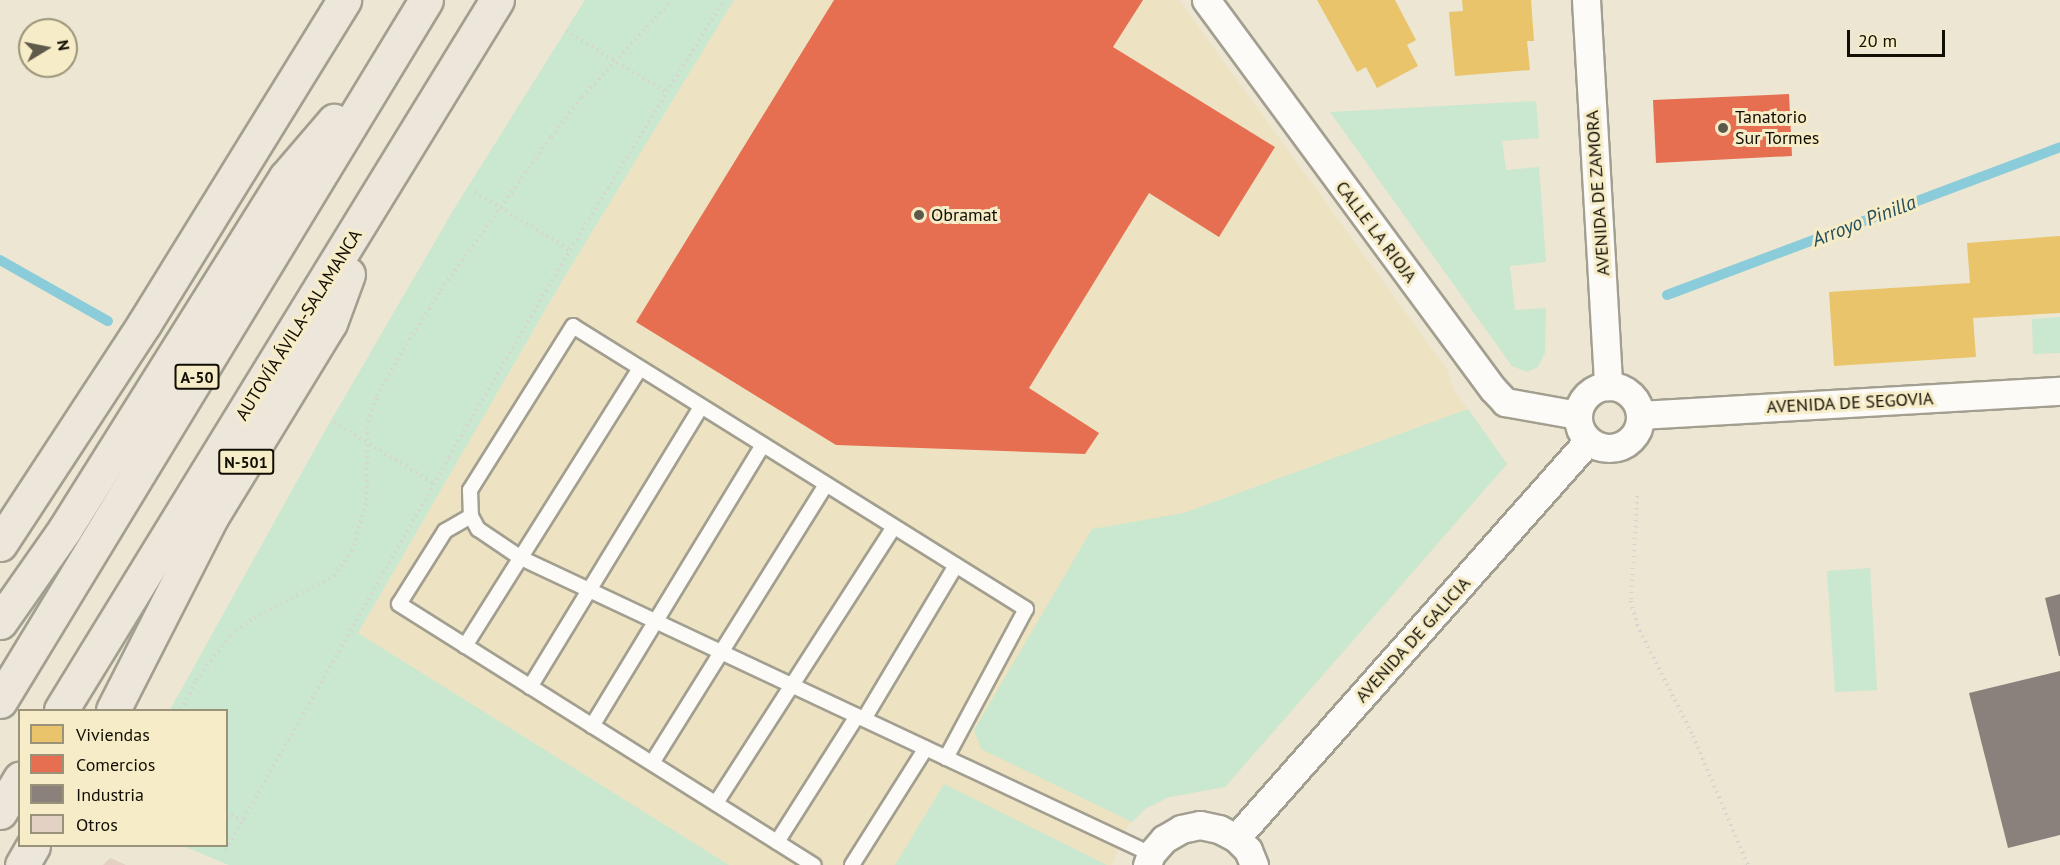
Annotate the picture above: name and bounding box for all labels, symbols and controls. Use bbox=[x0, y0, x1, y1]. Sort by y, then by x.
north arrow bbox=[18, 18, 78, 78]
scale bar bbox=[1850, 18, 1948, 56]
text: 20 m bbox=[1858, 29, 1897, 52]
text: N bbox=[53, 38, 75, 52]
place label: Tanatorio Sur Tormes bbox=[1735, 107, 1820, 150]
street label: AVENIDA DE ZAMORA bbox=[1581, 109, 1615, 277]
marker: Tanatorio Sur Tormes bbox=[1716, 121, 1730, 135]
street label: CALLE LA RIOJA bbox=[1331, 177, 1421, 287]
water label: Arroyo Pinilla bbox=[1809, 190, 1919, 252]
place label: Obramat bbox=[931, 204, 998, 226]
marker: Obramat bbox=[912, 208, 926, 222]
street label: AUTOVÍA ÁVILA-SALAMANCA bbox=[231, 225, 367, 425]
road number: A-50 bbox=[174, 364, 220, 390]
street label: AVENIDA DE SEGOVIA bbox=[1766, 388, 1934, 418]
road number: N-501 bbox=[218, 449, 274, 475]
street label: AVENIDA DE GALICIA bbox=[1351, 573, 1475, 707]
legend bbox=[18, 709, 228, 847]
text: Viviendas bbox=[76, 723, 150, 746]
text: Comercios bbox=[76, 753, 155, 776]
text: Industria bbox=[76, 783, 144, 806]
text: Otros bbox=[76, 813, 118, 836]

